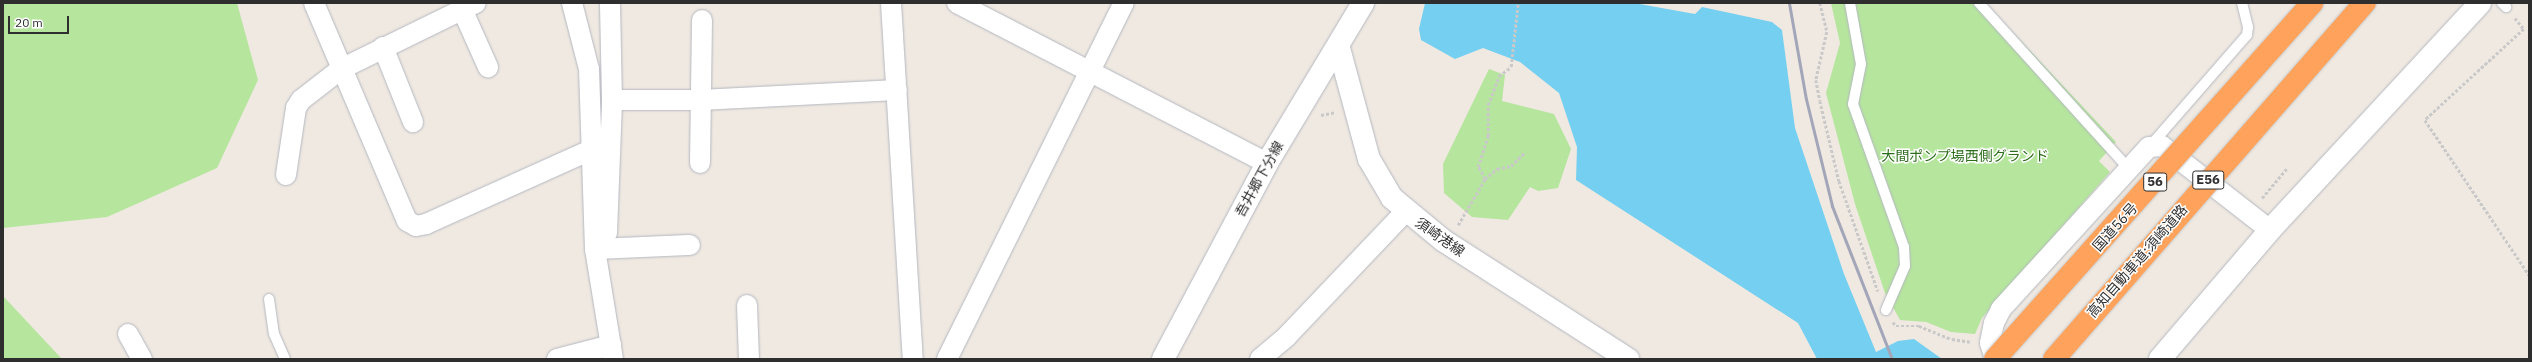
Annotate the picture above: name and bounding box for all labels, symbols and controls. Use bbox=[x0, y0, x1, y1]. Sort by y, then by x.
scale bar bbox=[10, 8, 71, 34]
text: 20 m bbox=[15, 15, 43, 30]
street label: 吾井郷下分線 bbox=[1231, 138, 1287, 220]
park label: 大間ポンプ場西側グランド bbox=[1881, 148, 2049, 164]
road number: E56 bbox=[2192, 169, 2224, 191]
road number: 56 bbox=[2143, 171, 2167, 193]
street label: 国道56号 bbox=[2089, 200, 2141, 254]
street label: 高知自動車道;須崎道路 bbox=[2083, 201, 2191, 321]
street label: 須崎港線 bbox=[1412, 214, 1468, 260]

